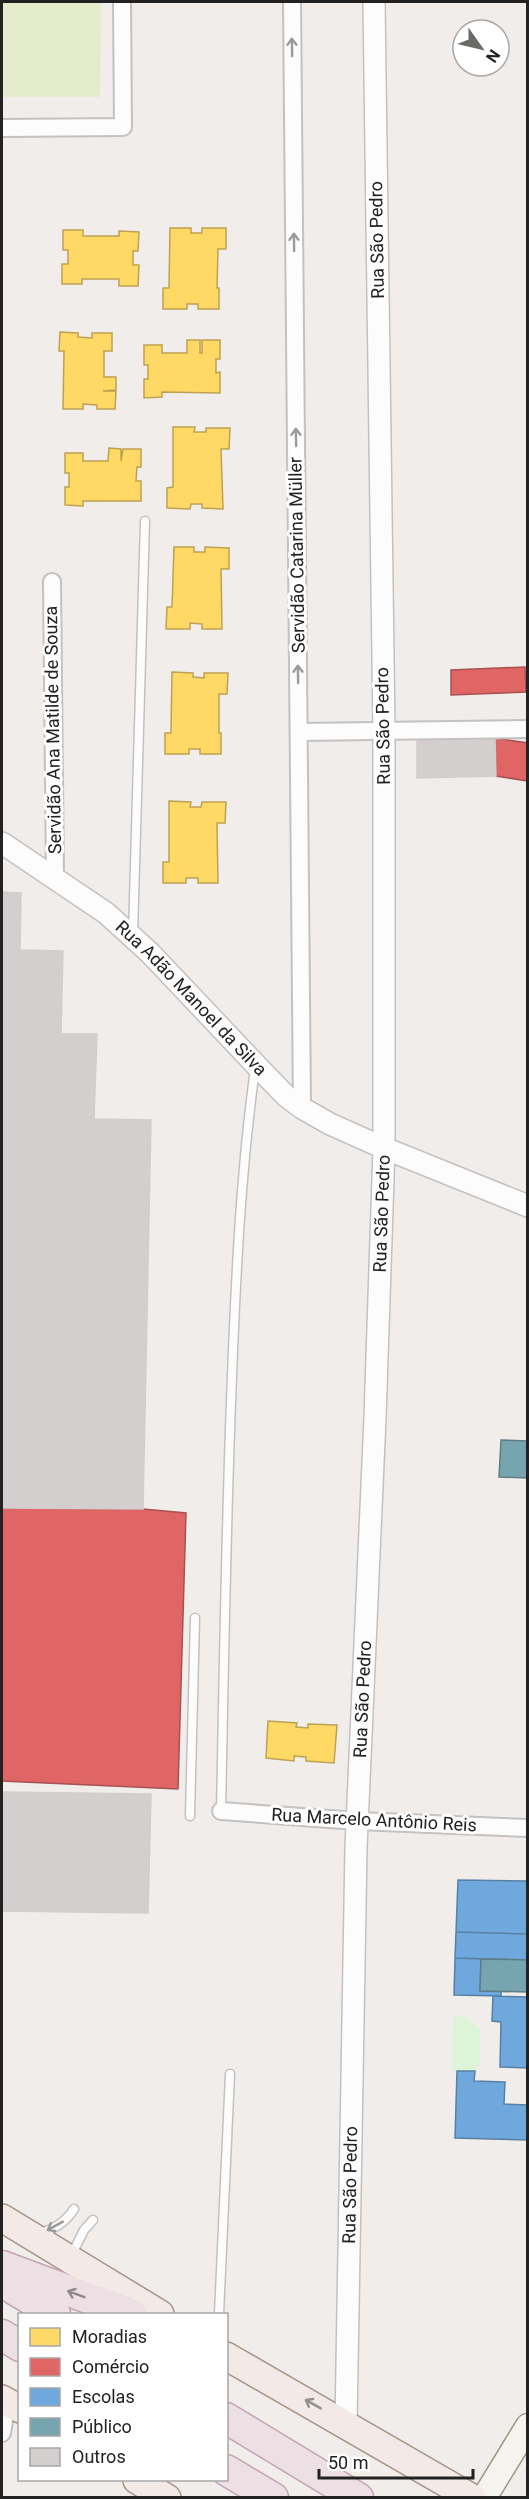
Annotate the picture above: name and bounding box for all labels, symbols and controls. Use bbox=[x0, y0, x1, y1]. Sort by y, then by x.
north arrow bbox=[451, 18, 511, 78]
one-way arrow bbox=[286, 37, 298, 57]
text: N bbox=[482, 46, 504, 66]
street label: Rua São Pedro bbox=[365, 181, 388, 299]
one-way arrow bbox=[288, 232, 300, 252]
one-way arrow bbox=[290, 427, 302, 447]
street label: Servidão Catarina Müller bbox=[284, 457, 309, 653]
street label: Servidão Ana Matilde de Souza bbox=[40, 606, 65, 854]
one-way arrow bbox=[292, 664, 304, 684]
street label: Rua São Pedro bbox=[371, 667, 394, 785]
street label: Rua Adão Manoel da Silva bbox=[112, 916, 272, 1080]
street label: Rua São Pedro bbox=[369, 1154, 394, 1273]
street label: Rua São Pedro bbox=[349, 1640, 375, 1758]
street label: Rua Marcelo Antônio Reis bbox=[271, 1804, 477, 1835]
street label: Rua São Pedro bbox=[338, 2126, 361, 2244]
one-way arrow bbox=[47, 2220, 64, 2232]
one-way arrow bbox=[67, 2288, 86, 2299]
legend bbox=[18, 2313, 228, 2481]
text: Moradias bbox=[72, 2326, 147, 2347]
text: Comércio bbox=[72, 2356, 149, 2377]
text: Escolas bbox=[72, 2386, 135, 2407]
one-way arrow bbox=[304, 2398, 322, 2409]
text: Público bbox=[72, 2416, 132, 2437]
scale bar bbox=[319, 2442, 474, 2480]
text: Outros bbox=[72, 2446, 126, 2467]
text: 50 m bbox=[328, 2452, 368, 2473]

